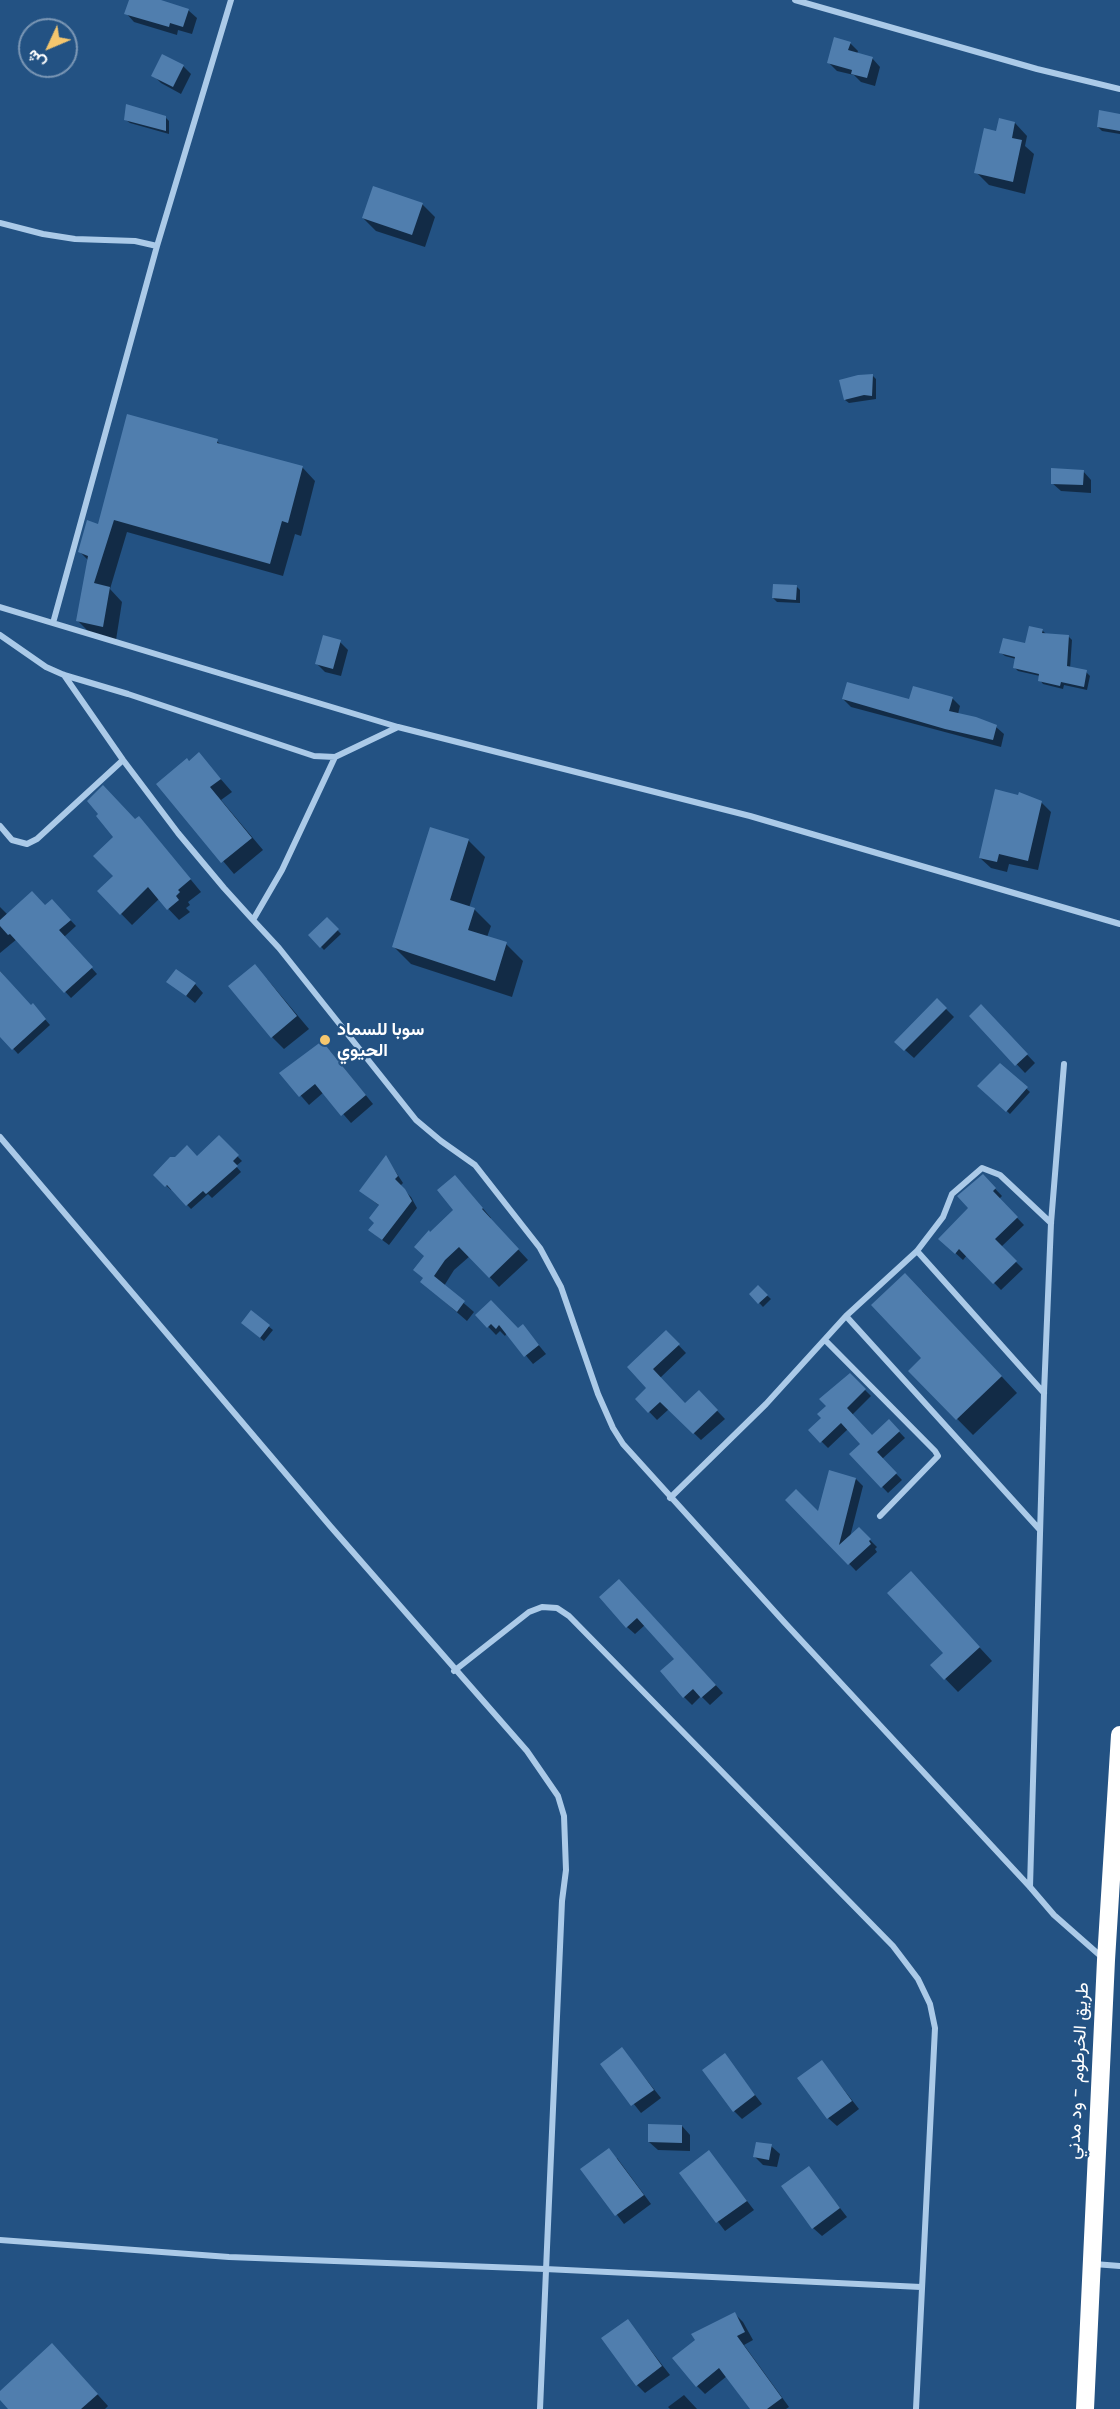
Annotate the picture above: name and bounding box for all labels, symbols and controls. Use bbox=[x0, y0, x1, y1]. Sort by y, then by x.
north arrow bbox=[18, 18, 78, 78]
text: ش bbox=[21, 45, 51, 74]
place label: سوبا للسماد الحيوي bbox=[337, 1019, 424, 1062]
marker: سوبا للسماد الحيوي bbox=[318, 1033, 332, 1047]
street label: طريق الخرطوم - ود مدني bbox=[1064, 1982, 1094, 2160]

